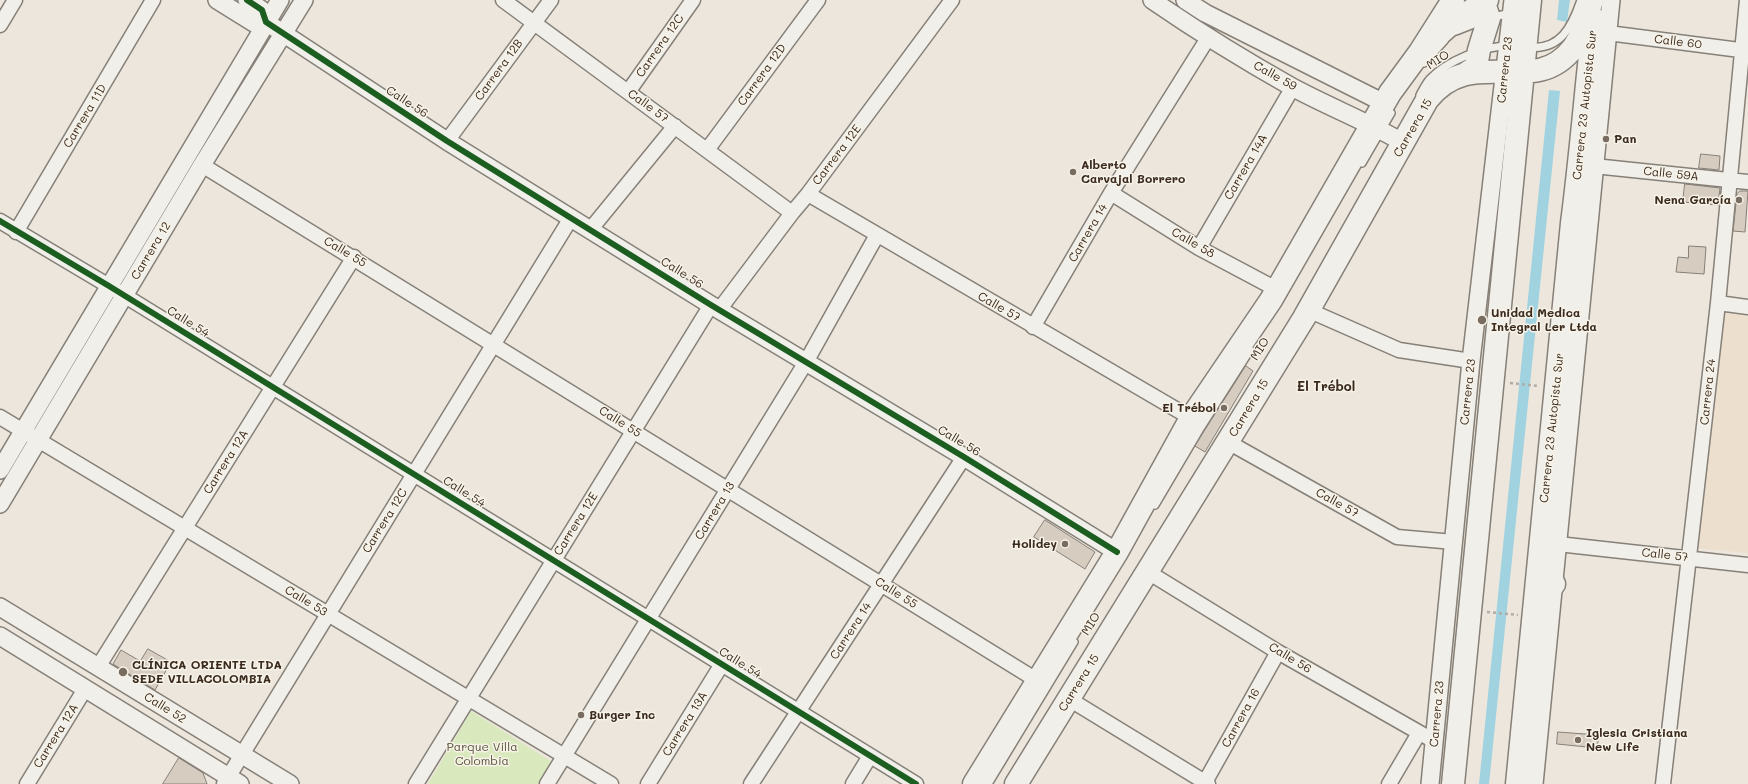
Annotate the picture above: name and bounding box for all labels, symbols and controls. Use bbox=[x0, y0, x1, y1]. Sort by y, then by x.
street label: Carrera 12C bbox=[633, 12, 687, 80]
street label: Carrera 23 Autopista Sur bbox=[1570, 29, 1600, 181]
street label: Calle 60 bbox=[1653, 32, 1703, 52]
street label: Carrera 12B bbox=[472, 36, 526, 104]
street label: Carrera 23 bbox=[1494, 36, 1516, 104]
street label: Carrera 12D bbox=[735, 41, 789, 109]
street label: MIO bbox=[1424, 47, 1452, 73]
street label: Calle 59 bbox=[1251, 58, 1299, 94]
street label: Carrera 11D bbox=[60, 82, 110, 150]
street label: Calle 56 bbox=[383, 83, 431, 121]
street label: Calle 57 bbox=[625, 86, 671, 126]
street label: Carrera 15 bbox=[1390, 96, 1436, 160]
street label: Carrera 12E bbox=[810, 122, 864, 188]
street label: Carrera 14A bbox=[1221, 132, 1271, 202]
place label: Pan bbox=[1614, 132, 1636, 146]
marker: Pan bbox=[1601, 134, 1611, 144]
place label: Alberto Carvajal Borrero bbox=[1081, 158, 1185, 186]
street label: Calle 59A bbox=[1643, 164, 1699, 184]
marker: Alberto Carvajal Borrero bbox=[1068, 167, 1078, 177]
place label: Nena García bbox=[1655, 193, 1731, 207]
marker: Nena García bbox=[1734, 195, 1744, 205]
street label: Carrera 14 bbox=[1065, 201, 1111, 265]
street label: Carrera 12 bbox=[128, 219, 174, 283]
street label: Calle 58 bbox=[1169, 225, 1217, 261]
street label: Calle 55 bbox=[321, 234, 369, 270]
street label: Calle 56 bbox=[658, 254, 706, 292]
street label: Calle 57 bbox=[975, 289, 1023, 325]
street label: Calle 54 bbox=[164, 303, 212, 341]
place label: Unidad Medica Integral Ler Ltda bbox=[1491, 306, 1597, 334]
marker: Unidad Medica Integral Ler Ltda bbox=[1476, 314, 1488, 326]
street label: MIO bbox=[1247, 335, 1273, 363]
street label: Carrera 23 Autopista Sur bbox=[1537, 352, 1567, 504]
street label: Carrera 23 bbox=[1457, 358, 1479, 426]
street label: Carrera 24 bbox=[1697, 358, 1719, 426]
street label: Carrera 15 bbox=[1226, 376, 1272, 440]
district label: El Trébol bbox=[1297, 379, 1355, 395]
place label: El Trébol bbox=[1162, 401, 1216, 415]
street label: Calle 55 bbox=[596, 403, 644, 441]
marker: El Trébol bbox=[1219, 403, 1229, 413]
street label: Calle 56 bbox=[935, 423, 983, 459]
street label: Carrera 12A bbox=[200, 427, 252, 497]
street label: Calle 54 bbox=[440, 473, 488, 511]
street label: Carrera 13 bbox=[692, 479, 738, 543]
street label: Calle 57 bbox=[1313, 485, 1361, 521]
street label: Carrera 12C bbox=[359, 486, 411, 556]
street label: Carrera 12E bbox=[551, 490, 601, 558]
place label: Holidey bbox=[1012, 537, 1057, 551]
marker: Holidey bbox=[1060, 539, 1070, 549]
street label: Calle 57 bbox=[1641, 545, 1689, 565]
street label: Calle 55 bbox=[872, 574, 920, 612]
street label: Calle 53 bbox=[282, 583, 330, 619]
street label: Carrera 14 bbox=[827, 600, 875, 662]
street label: MIO bbox=[1078, 610, 1104, 638]
street label: Calle 56 bbox=[1266, 640, 1314, 676]
street label: Calle 54 bbox=[716, 644, 764, 682]
street label: Carrera 15 bbox=[1056, 652, 1102, 714]
place label: CLÍNICA ORIENTE LTDA SEDE VILLACOLOMBIA bbox=[132, 658, 282, 686]
marker: CLÍNICA ORIENTE LTDA SEDE VILLACOLOMBIA bbox=[117, 666, 129, 678]
street label: Carrera 23 bbox=[1427, 680, 1447, 748]
street label: Carrera 16 bbox=[1219, 686, 1263, 750]
street label: Calle 52 bbox=[141, 689, 189, 727]
street label: Carrera 13A bbox=[659, 689, 711, 759]
street label: Carrera 12A bbox=[30, 701, 82, 771]
place label: Burger Inc bbox=[589, 708, 655, 722]
marker: Burger Inc bbox=[576, 710, 586, 720]
place label: Iglesia Cristiana New Life bbox=[1586, 726, 1688, 754]
marker: Iglesia Cristiana New Life bbox=[1573, 735, 1583, 745]
park label: Parque Villa Colombia bbox=[446, 740, 518, 768]

